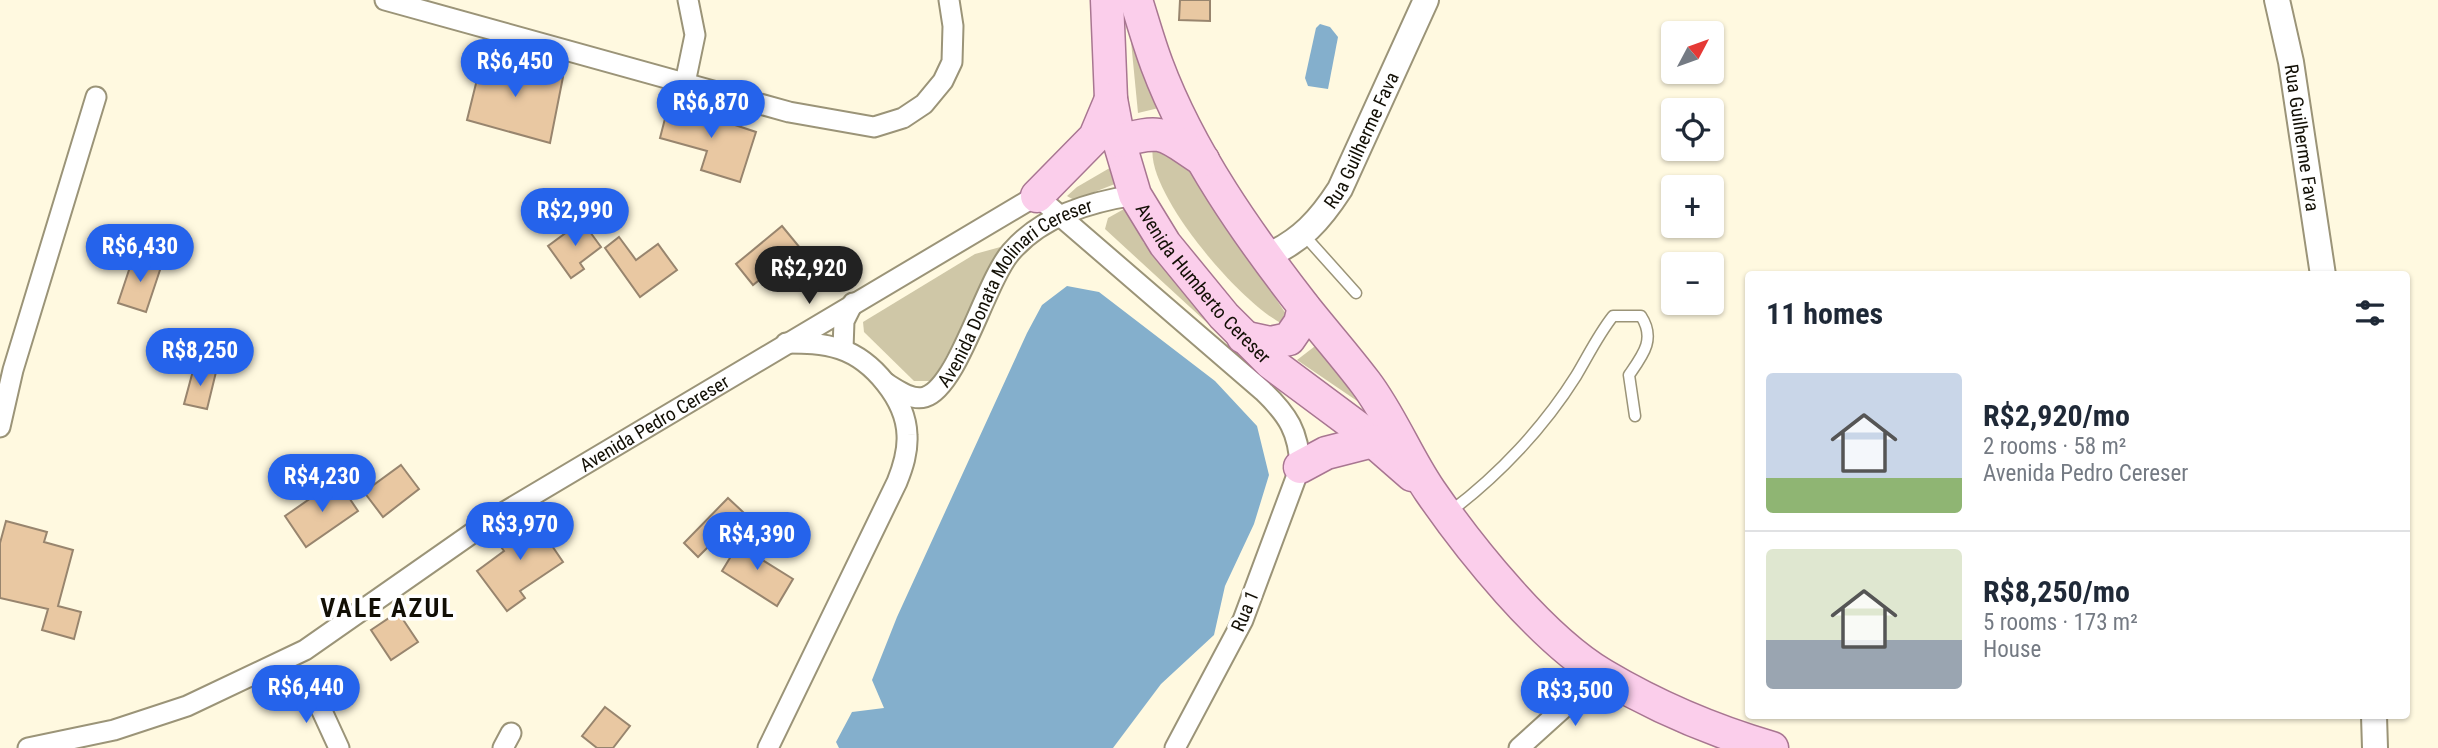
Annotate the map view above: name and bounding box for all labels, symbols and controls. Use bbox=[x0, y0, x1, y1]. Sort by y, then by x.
north arrow bbox=[1661, 21, 1724, 84]
map controls bbox=[1661, 21, 1724, 315]
pin: R$6,450 bbox=[450, 40, 580, 99]
text: R$6,450 bbox=[477, 48, 553, 75]
street label: Rua Guilherme Fava bbox=[2280, 63, 2325, 213]
street label: Rua Guilherme Fava bbox=[1319, 68, 1403, 213]
pin: R$6,870 bbox=[646, 80, 776, 140]
text: R$6,870 bbox=[673, 89, 749, 116]
button: locate bbox=[1661, 98, 1724, 161]
button: + bbox=[1661, 175, 1724, 238]
pin: R$2,990 bbox=[510, 188, 640, 248]
street label: Avenida Donata Molinari Cereser bbox=[932, 193, 1095, 391]
text: R$2,990 bbox=[537, 197, 613, 224]
street label: Avenida Humberto Cereser bbox=[1131, 199, 1276, 368]
pin: R$6,430 bbox=[75, 224, 205, 284]
text: R$6,430 bbox=[102, 233, 178, 260]
pin: R$2,920 bbox=[744, 246, 874, 306]
button: − bbox=[1661, 252, 1724, 315]
text: R$2,920 bbox=[771, 255, 847, 282]
icon: filters bbox=[2351, 294, 2389, 332]
text: 11 homes bbox=[1766, 296, 1883, 331]
pin: R$8,250 bbox=[135, 328, 265, 388]
text: R$8,250 bbox=[162, 337, 238, 364]
street label: Avenida Pedro Cereser bbox=[575, 370, 733, 476]
text: R$2,920/mo bbox=[1983, 398, 2130, 433]
icon: home bbox=[1822, 401, 1906, 485]
text: 2 rooms · 58 m² bbox=[1983, 433, 2126, 460]
pin: R$4,230 bbox=[257, 454, 387, 514]
text: Avenida Pedro Cereser bbox=[1983, 460, 2188, 487]
text: R$4,230 bbox=[284, 463, 360, 490]
pin: R$3,970 bbox=[455, 503, 585, 562]
text: R$3,970 bbox=[482, 511, 558, 538]
pin: R$4,390 bbox=[692, 512, 822, 572]
text: R$4,390 bbox=[719, 521, 795, 548]
text: R$8,250/mo bbox=[1983, 574, 2130, 609]
icon: home bbox=[1822, 577, 1906, 661]
street label: Rua 1 bbox=[1226, 587, 1264, 635]
district label: VALE AZUL bbox=[320, 593, 456, 623]
text: 5 rooms · 173 m² bbox=[1983, 609, 2138, 636]
text: House bbox=[1983, 636, 2041, 663]
pin: R$6,440 bbox=[241, 666, 371, 725]
pin: R$3,500 bbox=[1510, 668, 1640, 728]
text: R$6,440 bbox=[268, 674, 344, 701]
text: R$3,500 bbox=[1537, 677, 1613, 704]

